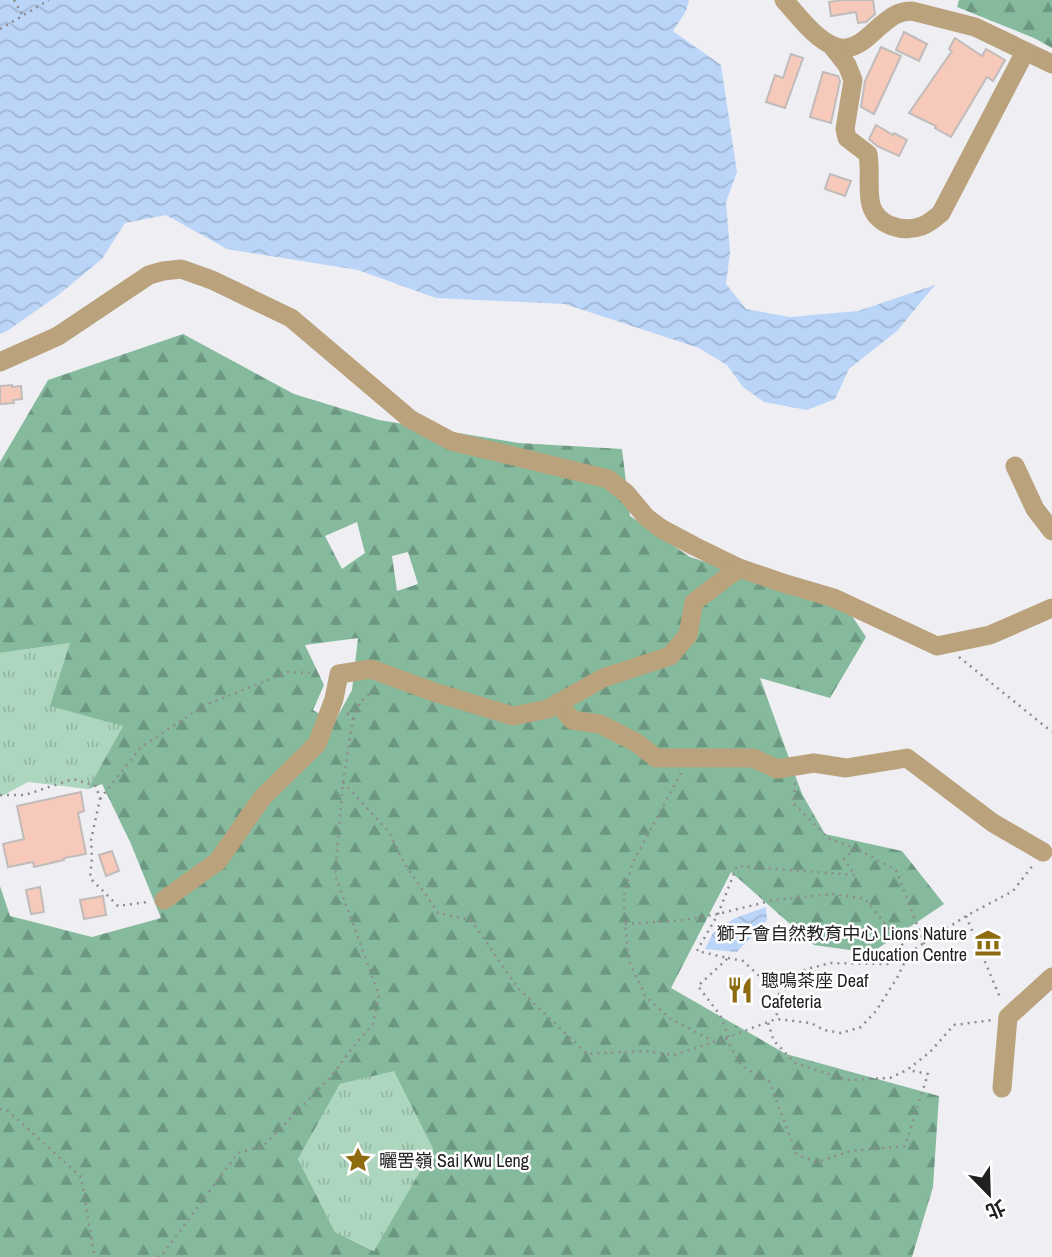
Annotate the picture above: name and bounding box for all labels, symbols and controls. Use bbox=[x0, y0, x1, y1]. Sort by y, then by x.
place label: 獅子會自然教育中心 Lions Nature Education Centre bbox=[716, 921, 967, 967]
museum icon: 獅子會自然教育中心 Lions Nature Education Centre bbox=[973, 928, 1003, 958]
place label: 聰鳴茶座 Deaf Cafeteria bbox=[761, 968, 869, 1014]
restaurant icon: 聰鳴茶座 Deaf Cafeteria bbox=[725, 975, 755, 1005]
place icon: 曬罟嶺 Sai Kwu Leng bbox=[343, 1145, 373, 1175]
place label: 曬罟嶺 Sai Kwu Leng bbox=[379, 1148, 530, 1173]
north arrow bbox=[954, 1159, 1024, 1229]
text: 北 bbox=[982, 1194, 1009, 1225]

